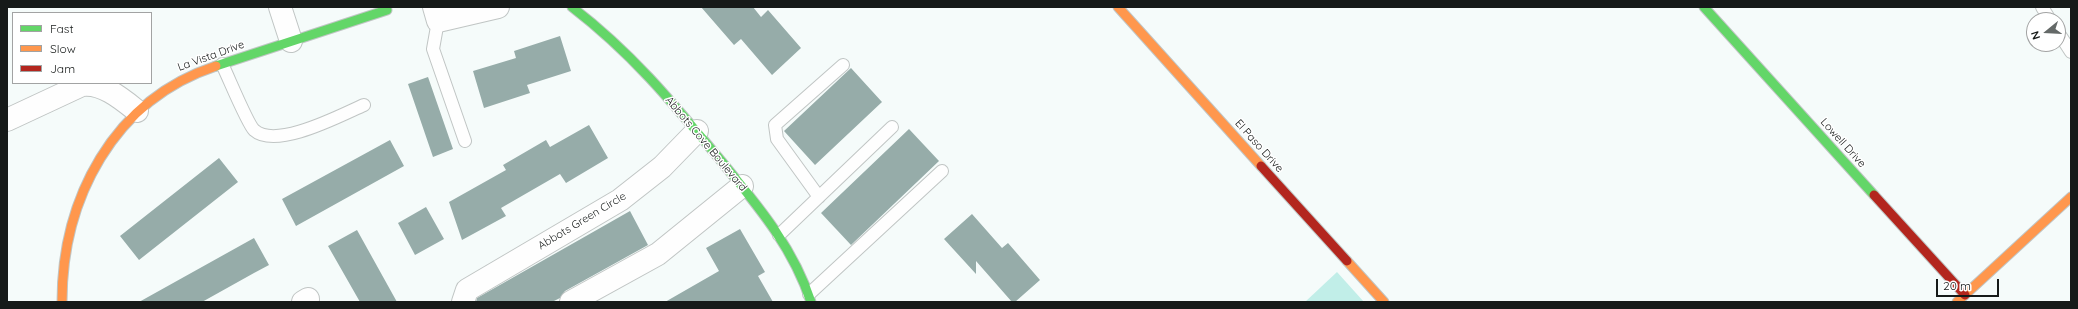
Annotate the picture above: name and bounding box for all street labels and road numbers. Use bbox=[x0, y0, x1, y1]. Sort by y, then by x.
street label: La Vista Drive bbox=[176, 38, 246, 74]
street label: Abbots Cove Boulevard bbox=[662, 94, 750, 194]
street label: Lowell Drive bbox=[1818, 116, 1868, 170]
street label: El Paso Drive bbox=[1232, 117, 1286, 175]
street label: Abbots Green Circle bbox=[536, 189, 628, 253]

